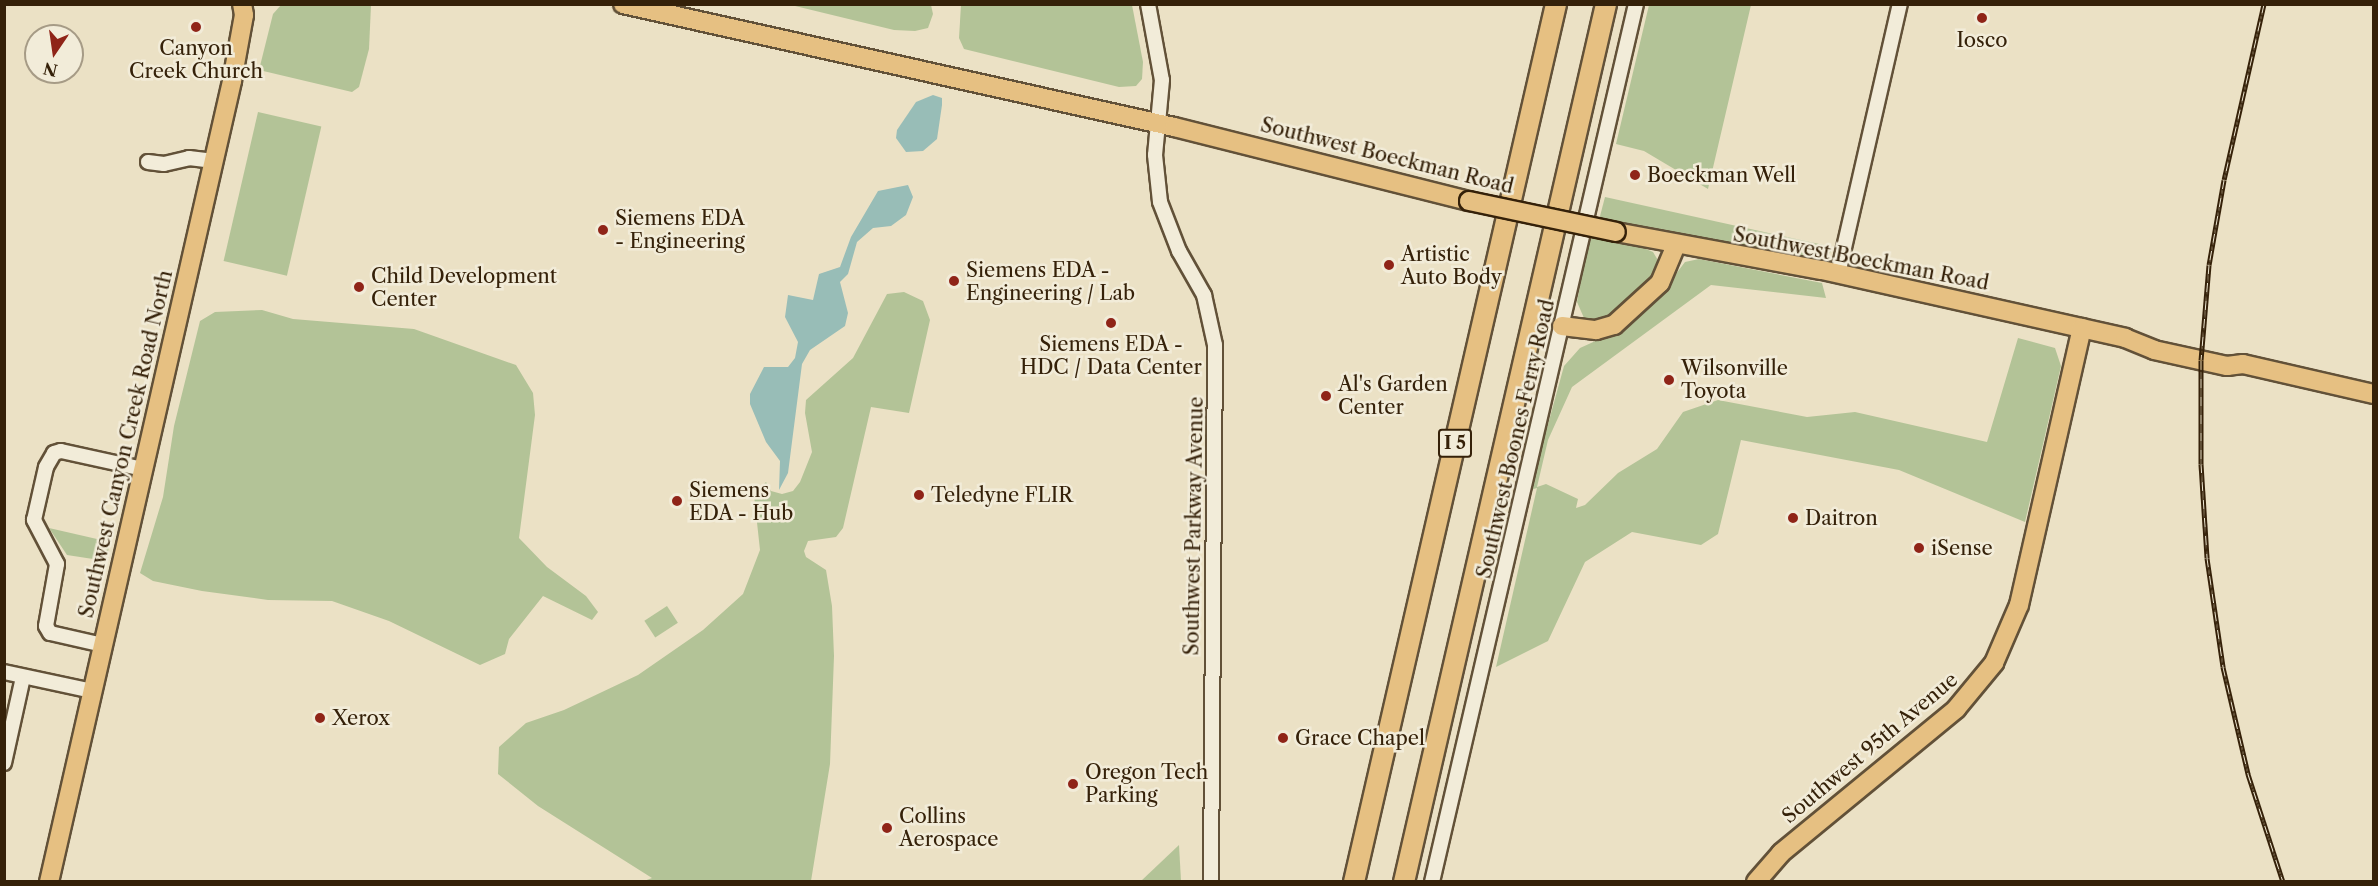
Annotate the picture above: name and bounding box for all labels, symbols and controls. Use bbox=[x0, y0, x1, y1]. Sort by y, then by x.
marker: Iosco bbox=[1975, 11, 1989, 25]
marker: Canyon Creek Church bbox=[189, 20, 203, 34]
north arrow bbox=[24, 24, 84, 84]
place label: Iosco bbox=[1957, 28, 2007, 52]
place label: Canyon Creek Church bbox=[129, 36, 263, 83]
text: N bbox=[41, 58, 59, 81]
street label: Southwest Boeckman Road bbox=[1258, 113, 1516, 199]
place label: Boeckman Well bbox=[1647, 163, 1797, 187]
marker: Boeckman Well bbox=[1628, 168, 1642, 182]
place label: Siemens EDA - Engineering bbox=[615, 207, 745, 254]
street label: Southwest Boeckman Road bbox=[1731, 222, 1991, 296]
marker: Siemens EDA - Engineering bbox=[596, 223, 610, 237]
place label: Artistic Auto Body bbox=[1401, 242, 1502, 289]
place label: Siemens EDA - Engineering / Lab bbox=[966, 258, 1135, 305]
marker: Artistic Auto Body bbox=[1382, 258, 1396, 272]
place label: Child Development Center bbox=[371, 264, 557, 311]
street label: Southwest Canyon Creek Road North bbox=[74, 268, 178, 620]
marker: Siemens EDA - Engineering / Lab bbox=[947, 274, 961, 288]
marker: Child Development Center bbox=[352, 280, 366, 294]
street label: Southwest Boones Ferry Road bbox=[1472, 297, 1560, 581]
marker: Siemens EDA - HDC / Data Center bbox=[1104, 316, 1118, 330]
place label: Siemens EDA - HDC / Data Center bbox=[1020, 332, 1202, 379]
place label: Wilsonville Toyota bbox=[1681, 356, 1788, 403]
place label: Al's Garden Center bbox=[1338, 372, 1448, 419]
marker: Wilsonville Toyota bbox=[1662, 373, 1676, 387]
marker: Al's Garden Center bbox=[1319, 389, 1333, 403]
street label: Southwest Parkway Avenue bbox=[1180, 396, 1208, 656]
road number: I 5 bbox=[1437, 428, 1473, 458]
place label: Siemens EDA - Hub bbox=[689, 478, 794, 525]
place label: Teledyne FLIR bbox=[931, 483, 1073, 507]
marker: Teledyne FLIR bbox=[912, 488, 926, 502]
marker: Siemens EDA - Hub bbox=[670, 494, 684, 508]
place label: Daitron bbox=[1805, 506, 1878, 530]
marker: Daitron bbox=[1786, 511, 1800, 525]
place label: iSense bbox=[1931, 536, 1993, 560]
marker: iSense bbox=[1912, 541, 1926, 555]
street label: Southwest 95th Avenue bbox=[1777, 667, 1963, 829]
place label: Xerox bbox=[332, 706, 390, 730]
marker: Xerox bbox=[313, 711, 327, 725]
place label: Grace Chapel bbox=[1295, 726, 1425, 750]
marker: Grace Chapel bbox=[1276, 731, 1290, 745]
place label: Oregon Tech Parking bbox=[1085, 760, 1209, 807]
marker: Oregon Tech Parking bbox=[1066, 777, 1080, 791]
place label: Collins Aerospace bbox=[899, 804, 998, 851]
marker: Collins Aerospace bbox=[880, 821, 894, 835]

